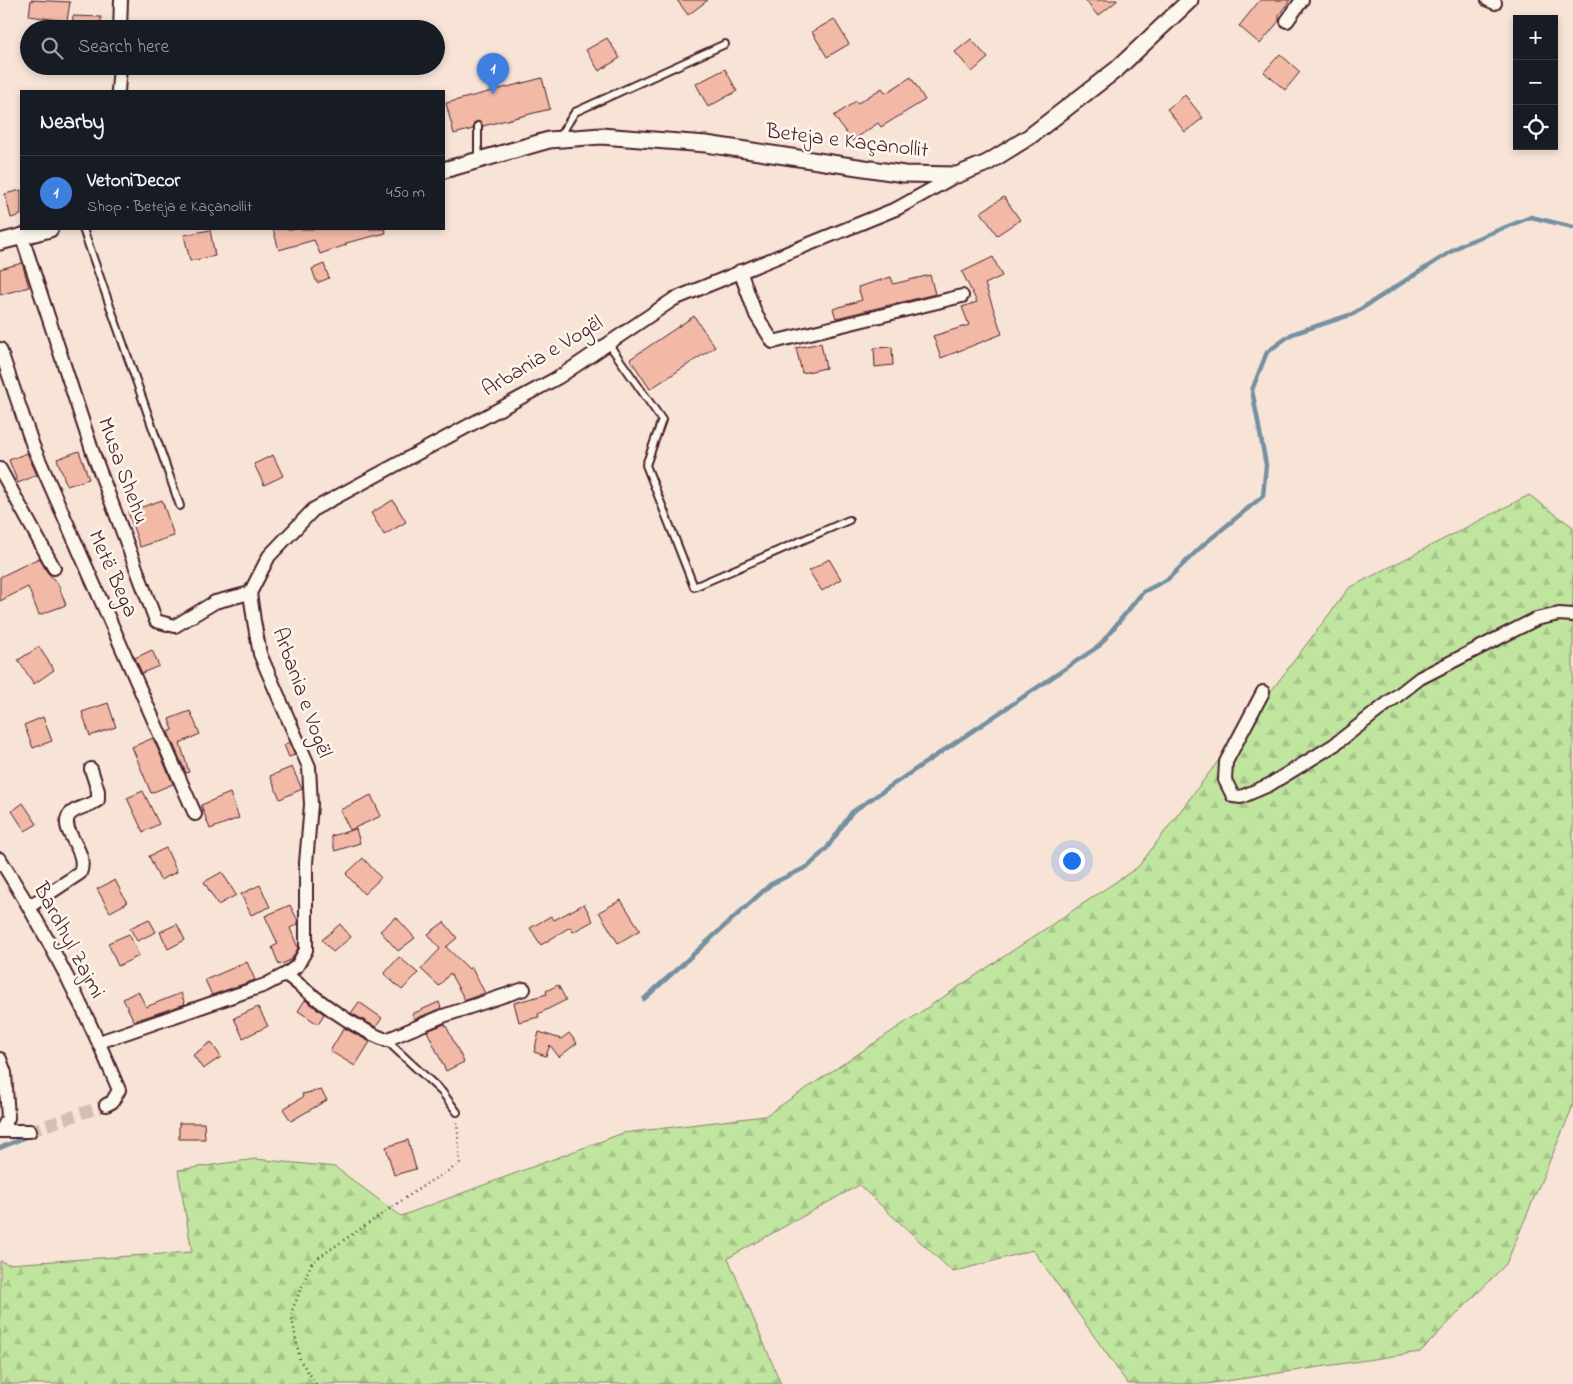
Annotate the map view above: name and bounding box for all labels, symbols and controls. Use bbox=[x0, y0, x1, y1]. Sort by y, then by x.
map controls bbox=[1513, 15, 1558, 150]
button: + bbox=[1513, 15, 1558, 60]
search box bbox=[20, 20, 445, 75]
icon: search bbox=[38, 34, 66, 62]
text: Search here bbox=[78, 34, 169, 61]
pin: 1 bbox=[477, 53, 509, 94]
button: − bbox=[1513, 60, 1558, 105]
button: locate bbox=[1513, 105, 1558, 150]
text: Nearby bbox=[40, 108, 104, 138]
street label: Beteja e Kaçanollit bbox=[763, 116, 931, 168]
text: VetoniDecor bbox=[87, 168, 180, 195]
text: 1 bbox=[53, 181, 59, 205]
text: 450 m bbox=[386, 181, 425, 205]
text: Shop · Beteja e Kaçanollit bbox=[87, 195, 252, 219]
street label: Arbania e Vogël bbox=[476, 308, 610, 407]
street label: Musa Shehu bbox=[88, 413, 156, 529]
street label: Metë Bega bbox=[78, 525, 145, 623]
street label: Arbania e Vogël bbox=[262, 623, 339, 763]
your location bbox=[1059, 848, 1085, 874]
street label: Bardhyl Zajmi bbox=[23, 876, 112, 1005]

